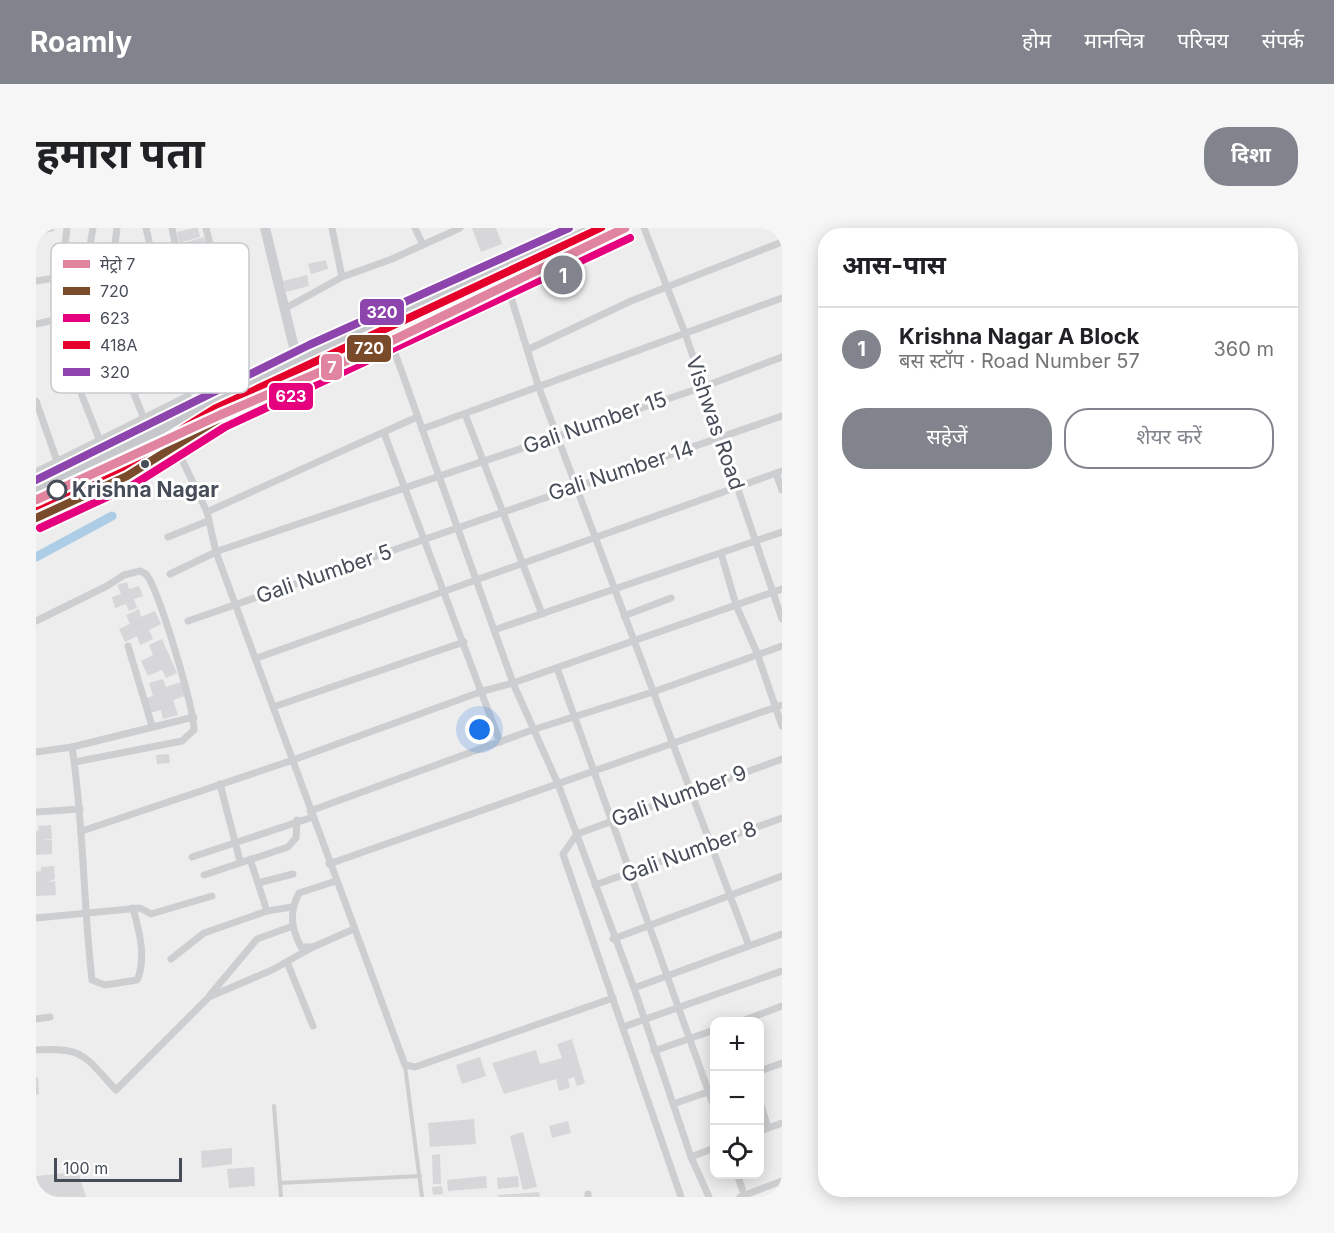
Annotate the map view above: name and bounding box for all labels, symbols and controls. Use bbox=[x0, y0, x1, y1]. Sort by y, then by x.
text: Roamly bbox=[30, 25, 132, 59]
text: होम bbox=[1022, 28, 1051, 53]
text: मानचित्र bbox=[1084, 28, 1144, 53]
text: परिचय bbox=[1177, 28, 1229, 53]
text: संपर्क bbox=[1262, 28, 1304, 53]
text: हमारा पता bbox=[36, 127, 205, 178]
button: दिशा bbox=[1204, 127, 1298, 186]
legend bbox=[51, 243, 249, 393]
text: आस-पास bbox=[842, 249, 946, 280]
pin: 1 bbox=[544, 252, 582, 298]
text: मेट्रो 7 bbox=[100, 254, 135, 274]
text: 720 bbox=[100, 281, 129, 301]
line badge: 320 bbox=[359, 298, 405, 326]
text: 320 bbox=[366, 302, 398, 322]
text: 623 bbox=[100, 308, 130, 328]
text: Krishna Nagar A Block bbox=[899, 323, 1139, 349]
line badge: 720 bbox=[346, 334, 392, 363]
text: 418A bbox=[100, 335, 137, 355]
text: 1 bbox=[857, 337, 866, 361]
text: 360 m bbox=[1213, 337, 1274, 361]
text: 720 bbox=[354, 338, 384, 358]
text: बस स्टॉप · Road Number 57 bbox=[899, 349, 1140, 373]
line badge: 7 bbox=[320, 353, 343, 381]
street label: Vishwas Road bbox=[681, 353, 750, 493]
text: 7 bbox=[327, 357, 337, 377]
text: 320 bbox=[100, 362, 130, 382]
line badge: 623 bbox=[268, 382, 314, 411]
text: 623 bbox=[276, 386, 306, 406]
street label: Gali Number 15 bbox=[520, 386, 670, 459]
button: सहेजें bbox=[842, 408, 1052, 469]
button: शेयर करें bbox=[1064, 408, 1274, 469]
street label: Gali Number 14 bbox=[545, 435, 697, 506]
unlabelled marker bbox=[139, 458, 151, 470]
place label: Krishna Nagar bbox=[72, 477, 219, 502]
marker: Krishna Nagar bbox=[47, 480, 67, 500]
street label: Gali Number 5 bbox=[253, 539, 395, 608]
your location bbox=[465, 715, 494, 744]
street label: Gali Number 9 bbox=[608, 759, 750, 832]
street label: Gali Number 8 bbox=[618, 815, 760, 888]
map controls bbox=[710, 1017, 764, 1179]
button: + bbox=[710, 1017, 764, 1071]
button: − bbox=[710, 1071, 764, 1125]
button: locate bbox=[710, 1125, 764, 1179]
scale bar bbox=[54, 1155, 182, 1182]
text: 100 m bbox=[63, 1158, 108, 1178]

